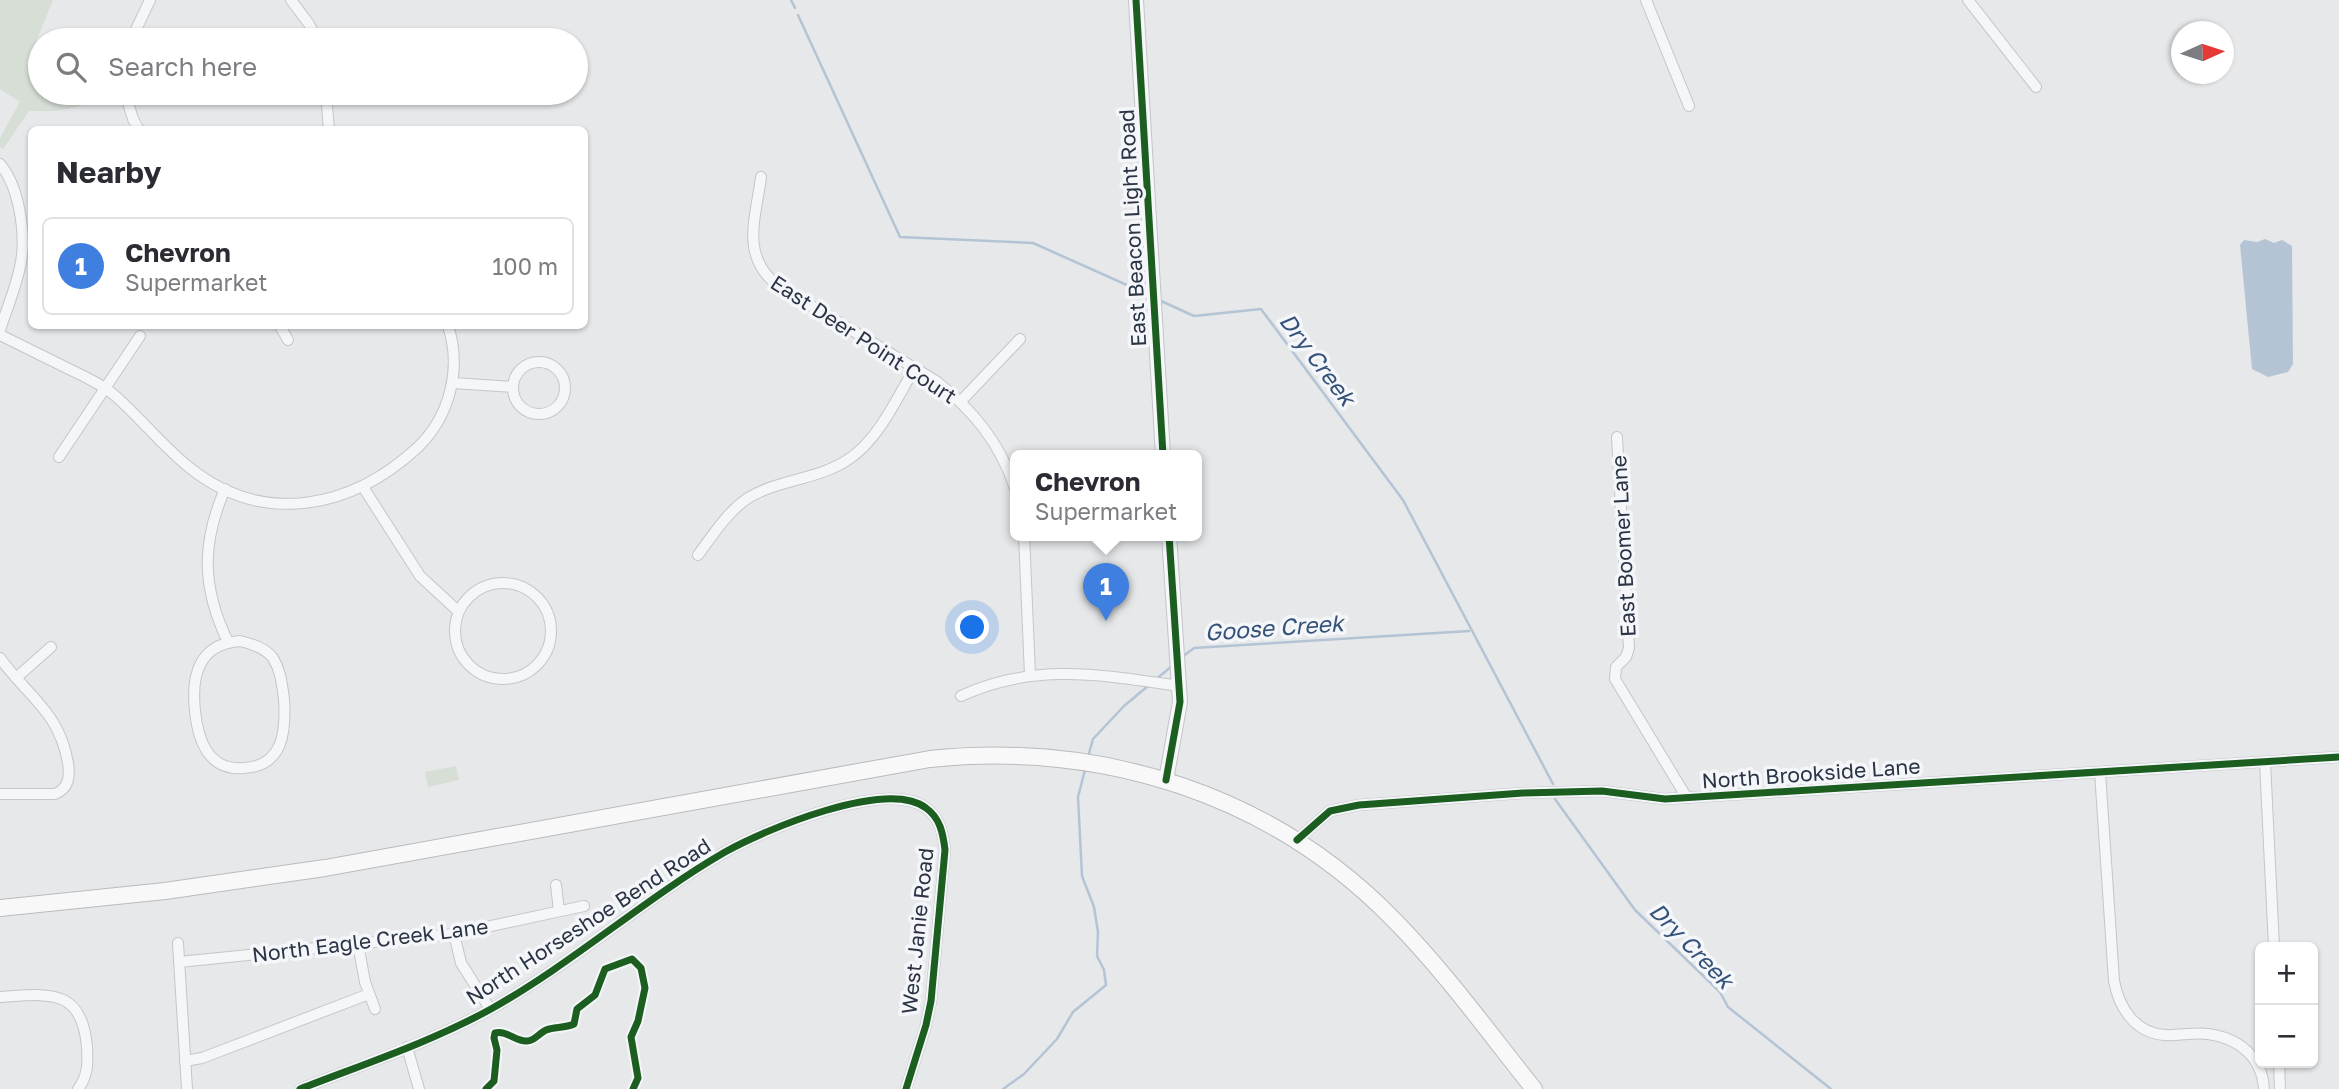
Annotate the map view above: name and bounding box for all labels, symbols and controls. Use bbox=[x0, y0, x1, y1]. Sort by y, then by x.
north arrow bbox=[2171, 21, 2234, 84]
search box bbox=[28, 28, 588, 105]
icon: search bbox=[52, 48, 90, 86]
text: Search here bbox=[108, 51, 257, 82]
street label: East Beacon Light Road bbox=[1113, 109, 1151, 347]
text: Nearby bbox=[56, 154, 161, 190]
text: Chevron bbox=[125, 237, 231, 268]
text: 1 bbox=[75, 252, 87, 280]
text: 100 m bbox=[492, 252, 558, 280]
text: Supermarket bbox=[125, 268, 268, 296]
street label: East Deer Point Court bbox=[766, 269, 962, 409]
water label: Dry Creek bbox=[1274, 307, 1363, 412]
popup bbox=[1010, 450, 1202, 541]
street label: East Boomer Lane bbox=[1605, 455, 1641, 637]
text: Chevron bbox=[1035, 466, 1140, 497]
text: Supermarket bbox=[1035, 497, 1177, 525]
pin: 1 bbox=[1083, 563, 1129, 621]
water label: Goose Creek bbox=[1204, 608, 1346, 646]
your location bbox=[955, 610, 989, 644]
street label: North Brookside Lane bbox=[1701, 752, 1921, 794]
street label: North Horseshoe Bend Road bbox=[461, 832, 715, 1010]
street label: West Janie Road bbox=[895, 846, 939, 1016]
water label: Dry Creek bbox=[1644, 896, 1741, 995]
street label: North Eagle Creek Lane bbox=[250, 913, 490, 967]
map controls bbox=[2255, 942, 2318, 1068]
button: + bbox=[2255, 942, 2318, 1005]
button: − bbox=[2255, 1005, 2318, 1068]

